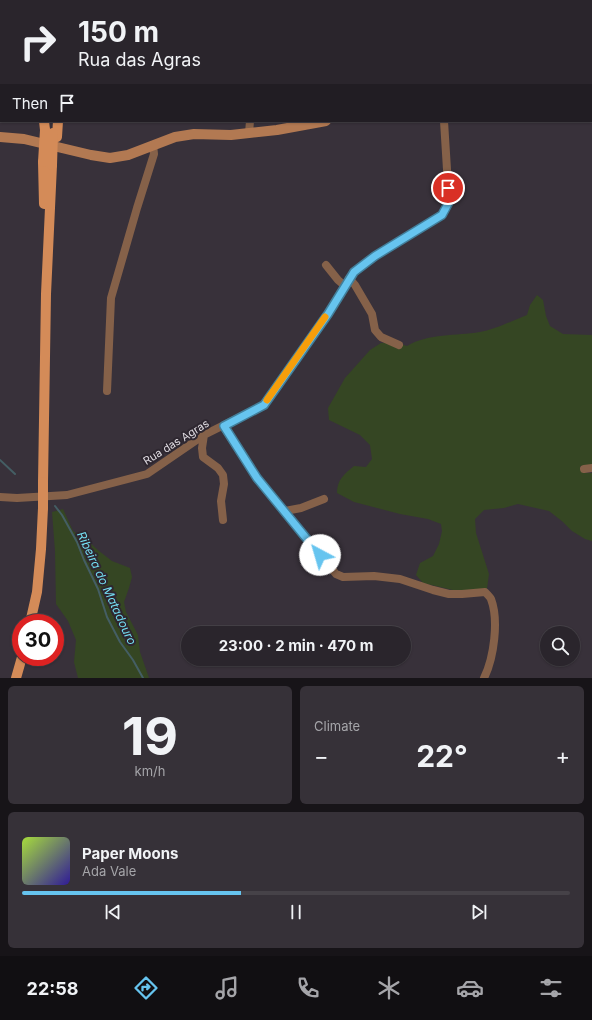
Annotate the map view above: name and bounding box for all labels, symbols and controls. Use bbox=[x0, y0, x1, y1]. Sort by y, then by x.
text: 150 m bbox=[78, 15, 159, 49]
icon: right bbox=[12, 16, 64, 68]
text: Rua das Agras bbox=[78, 49, 201, 70]
icon: arrive bbox=[56, 92, 78, 114]
text: Then bbox=[12, 94, 48, 113]
pin bbox=[431, 171, 465, 205]
icon: arrive bbox=[437, 177, 459, 199]
street label: Rua das Agras bbox=[140, 416, 212, 468]
water label: Ribeira do Matadouro bbox=[74, 529, 140, 647]
position arrow bbox=[299, 534, 341, 576]
speed limit sign: 30 bbox=[12, 614, 64, 666]
map controls bbox=[540, 626, 580, 666]
button: search bbox=[540, 626, 580, 666]
text: 23:00 · 2 min · 470 m bbox=[219, 636, 373, 655]
text: 19 bbox=[122, 705, 178, 768]
text: Climate bbox=[314, 718, 360, 734]
text: 22° bbox=[416, 738, 468, 774]
text: − bbox=[314, 743, 329, 769]
text: + bbox=[555, 743, 570, 769]
text: km/h bbox=[135, 763, 165, 779]
text: Paper Moons bbox=[82, 844, 178, 863]
text: Ada Vale bbox=[82, 863, 136, 879]
icon: previous bbox=[102, 901, 124, 923]
icon: pause bbox=[285, 901, 307, 923]
icon: next bbox=[468, 901, 490, 923]
icon: directions bbox=[132, 974, 160, 1002]
icon: music bbox=[213, 974, 241, 1002]
icon: phone bbox=[294, 974, 322, 1002]
icon: climate bbox=[375, 974, 403, 1002]
icon: car bbox=[456, 974, 484, 1002]
icon: filters bbox=[537, 974, 565, 1002]
text: 22:58 bbox=[27, 978, 78, 999]

